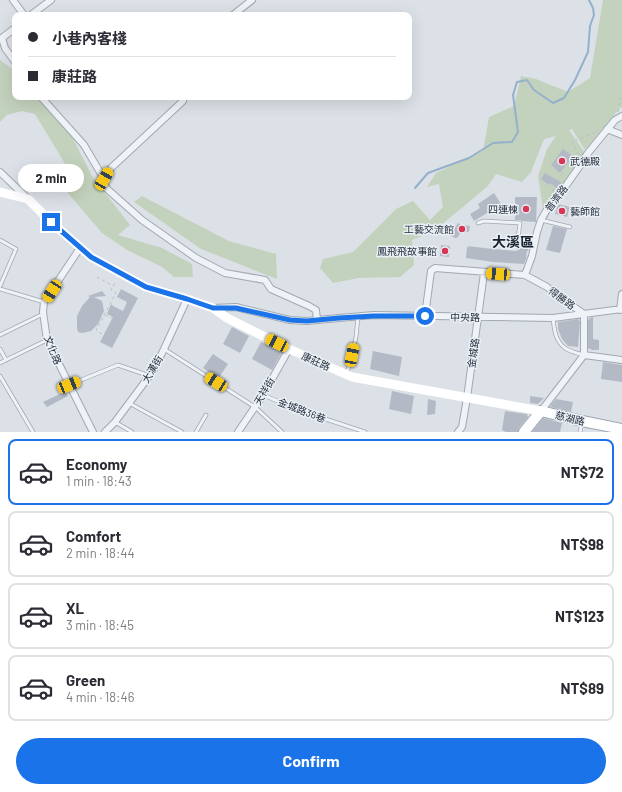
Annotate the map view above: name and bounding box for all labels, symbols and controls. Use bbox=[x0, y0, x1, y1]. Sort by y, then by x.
text: 小巷內客棧 bbox=[52, 29, 127, 47]
text: 康莊路 bbox=[52, 67, 97, 85]
place label: 武德殿 bbox=[570, 155, 600, 167]
marker: 武德殿 bbox=[557, 156, 567, 166]
callout: 2 min bbox=[18, 164, 84, 192]
car bbox=[93, 166, 115, 192]
text: 2 min bbox=[35, 170, 67, 186]
street label: 普濟路 bbox=[542, 182, 570, 214]
place label: 四連棟 bbox=[488, 203, 518, 215]
marker: 四連棟 bbox=[521, 204, 531, 214]
place label: 藝師館 bbox=[570, 205, 600, 217]
marker: 藝師館 bbox=[557, 206, 567, 216]
route end bbox=[42, 213, 60, 231]
place label: 工藝交流館 bbox=[404, 223, 454, 235]
marker: 工藝交流館 bbox=[457, 224, 467, 234]
district label: 大溪區 bbox=[492, 233, 534, 250]
place label: 鳳飛飛故事館 bbox=[377, 245, 437, 257]
marker: 鳳飛飛故事館 bbox=[440, 246, 450, 256]
car bbox=[486, 267, 510, 281]
car bbox=[40, 278, 64, 304]
street label: 得勝路 bbox=[546, 284, 578, 312]
route start bbox=[416, 307, 434, 325]
street label: 中央路 bbox=[450, 311, 480, 323]
car bbox=[264, 332, 290, 354]
street label: 文化路 bbox=[42, 334, 64, 366]
street label: 金城路 bbox=[465, 337, 481, 369]
car bbox=[344, 342, 360, 368]
street label: 康莊路 bbox=[300, 349, 332, 373]
street label: 大漢街 bbox=[139, 353, 165, 385]
car bbox=[203, 371, 229, 393]
car bbox=[56, 375, 82, 395]
street label: 天祥街 bbox=[251, 375, 277, 407]
street label: 金城路36巷 bbox=[276, 395, 328, 425]
street label: 慈湖路 bbox=[554, 409, 586, 427]
icon: car bbox=[18, 454, 54, 490]
text: Economy bbox=[66, 455, 127, 473]
text: NT$72 bbox=[561, 463, 604, 481]
text: 1 min · 18:43 bbox=[66, 473, 132, 489]
icon: car bbox=[18, 526, 54, 562]
text: Comfort bbox=[66, 527, 121, 545]
text: NT$98 bbox=[561, 535, 604, 553]
text: 2 min · 18:44 bbox=[66, 545, 135, 561]
icon: car bbox=[18, 598, 54, 634]
text: XL bbox=[66, 599, 84, 617]
text: NT$123 bbox=[555, 607, 604, 625]
text: 3 min · 18:45 bbox=[66, 617, 134, 633]
icon: car bbox=[18, 670, 54, 706]
text: Green bbox=[66, 671, 105, 689]
text: NT$89 bbox=[561, 679, 604, 697]
text: 4 min · 18:46 bbox=[66, 689, 134, 705]
button: Confirm bbox=[16, 738, 606, 784]

